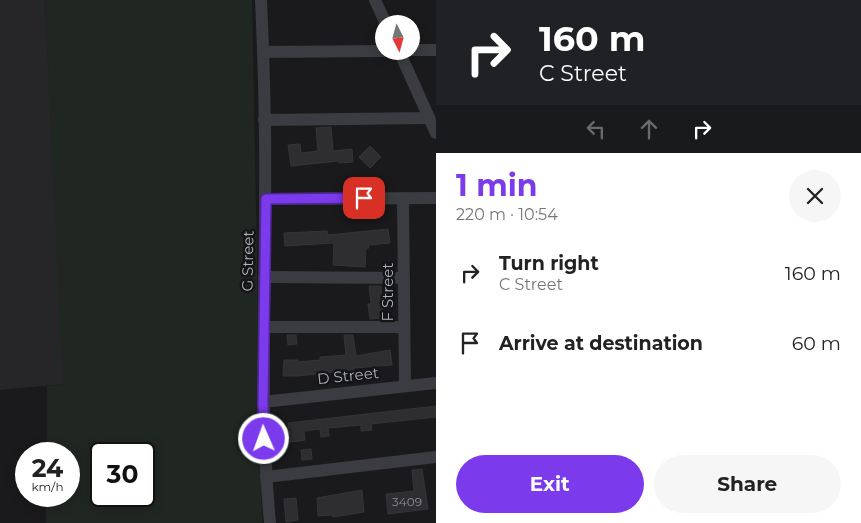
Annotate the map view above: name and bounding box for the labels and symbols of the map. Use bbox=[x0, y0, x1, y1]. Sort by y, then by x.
north arrow bbox=[375, 15, 420, 60]
pin bbox=[343, 177, 385, 219]
street label: G Street bbox=[237, 230, 258, 292]
street label: F Street bbox=[378, 263, 397, 321]
street label: D Street bbox=[316, 363, 380, 388]
position arrow bbox=[237, 412, 289, 464]
speed limit sign: 30 bbox=[90, 442, 155, 507]
house number: 3409 bbox=[392, 494, 422, 509]

